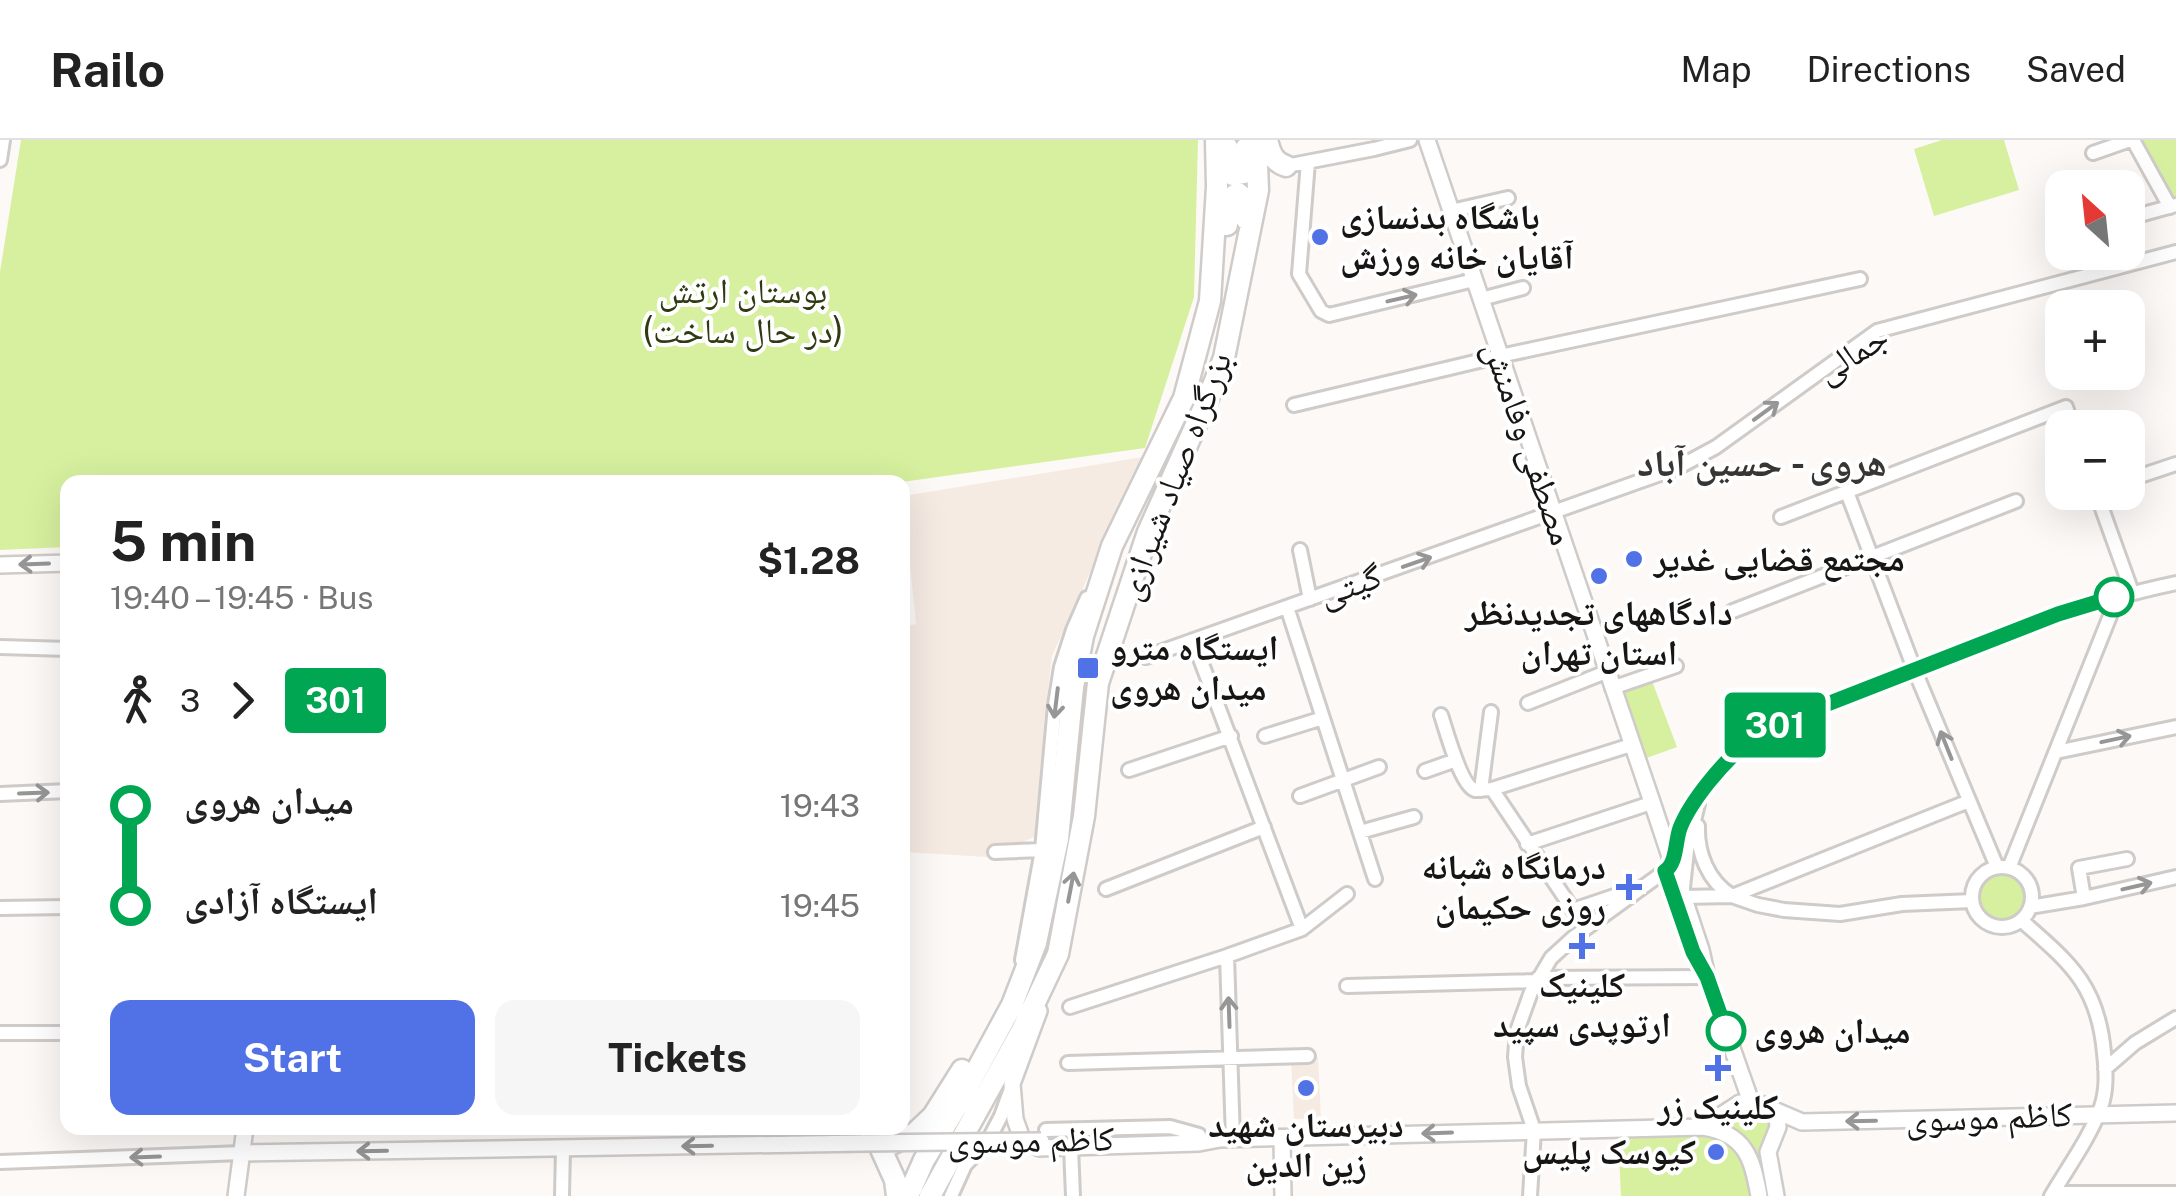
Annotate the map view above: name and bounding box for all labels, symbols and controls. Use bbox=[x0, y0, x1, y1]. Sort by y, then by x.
text: Railo bbox=[50, 41, 165, 98]
text: Map bbox=[1680, 49, 1751, 90]
text: Directions bbox=[1806, 49, 1971, 90]
text: Saved bbox=[2026, 49, 2126, 90]
north arrow bbox=[2045, 170, 2145, 270]
map controls bbox=[2045, 170, 2145, 510]
place label: باشگاه بدنسازی آقایان خانه ورزش bbox=[1340, 196, 1574, 278]
marker: باشگاه بدنسازی آقایان خانه ورزش bbox=[1309, 226, 1331, 248]
park label: بوستان ارتش (در حال ساخت) bbox=[642, 270, 844, 352]
one-way arrow bbox=[1385, 288, 1417, 306]
button: + bbox=[2045, 290, 2145, 390]
street label: جمالی bbox=[1808, 316, 1896, 392]
street label: مصطفی وفامنش bbox=[1474, 335, 1584, 551]
street label: بزرگراه صیاد شیرازی bbox=[1107, 346, 1241, 606]
one-way arrow bbox=[1751, 401, 1779, 422]
button: − bbox=[2045, 410, 2145, 510]
district label: هروی - حسین آباد bbox=[1637, 440, 1887, 486]
text: 5 min bbox=[110, 509, 256, 573]
text: $1.28 bbox=[757, 538, 860, 583]
place label: مجتمع قضایی غدیر bbox=[1652, 538, 1905, 582]
marker: مجتمع قضایی غدیر bbox=[1623, 548, 1645, 570]
one-way arrow bbox=[1400, 552, 1431, 570]
one-way arrow bbox=[18, 555, 50, 574]
street label: گیتی bbox=[1313, 555, 1387, 615]
marker: دادگاههای تجدیدنظر استان تهران bbox=[1588, 565, 1610, 587]
unlabelled marker bbox=[2095, 578, 2133, 616]
text: 19:40 – 19:45 · Bus bbox=[110, 579, 373, 616]
place label: دادگاههای تجدیدنظر استان تهران bbox=[1463, 592, 1733, 674]
place label: ایستگاه مترو میدان هروی bbox=[1110, 627, 1279, 709]
marker: ایستگاه مترو میدان هروی bbox=[1075, 655, 1101, 681]
icon: walk bbox=[110, 673, 165, 728]
icon: forward bbox=[215, 673, 270, 728]
text: 301 bbox=[305, 680, 366, 721]
text: 3 bbox=[180, 682, 200, 719]
one-way arrow bbox=[1046, 686, 1065, 718]
line badge: 301 bbox=[1718, 692, 1832, 758]
text: 301 bbox=[1745, 705, 1805, 746]
one-way arrow bbox=[2099, 729, 2131, 748]
one-way arrow bbox=[1936, 730, 1954, 760]
text: میدان هروی bbox=[184, 778, 354, 823]
one-way arrow bbox=[17, 783, 49, 802]
text: 19:43 bbox=[780, 787, 860, 824]
place label: درمانگاه شبانه روزی حکیمان bbox=[1421, 846, 1606, 928]
one-way arrow bbox=[1063, 872, 1082, 904]
marker: درمانگاه شبانه روزی حکیمان bbox=[1616, 874, 1642, 900]
one-way arrow bbox=[2120, 876, 2152, 894]
text: ایستگاه آزادی bbox=[184, 878, 378, 923]
text: 19:45 bbox=[780, 887, 860, 924]
marker: کلینیک ارتوپدی سپید bbox=[1569, 933, 1595, 959]
place label: کلینیک ارتوپدی سپید bbox=[1493, 964, 1671, 1046]
one-way arrow bbox=[1219, 997, 1238, 1029]
button: Start bbox=[110, 1000, 475, 1115]
button: Tickets bbox=[495, 1000, 860, 1115]
place label: میدان هروی bbox=[1754, 1010, 1911, 1052]
marker: میدان هروی bbox=[1707, 1012, 1745, 1050]
marker: کلینیک زر bbox=[1705, 1055, 1731, 1081]
marker: دبیرستان شهید زین الدین bbox=[1295, 1077, 1317, 1099]
place label: کلینیک زر bbox=[1656, 1086, 1778, 1127]
street label: کاظم موسوی bbox=[1905, 1093, 2073, 1143]
place label: دبیرستان شهید زین الدین bbox=[1208, 1104, 1404, 1187]
one-way arrow bbox=[1845, 1111, 1877, 1130]
street label: کاظم موسوی bbox=[947, 1118, 1115, 1164]
one-way arrow bbox=[1421, 1123, 1453, 1142]
place label: کیوسک پلیس bbox=[1522, 1131, 1696, 1173]
one-way arrow bbox=[681, 1136, 713, 1155]
marker: کیوسک پلیس bbox=[1705, 1141, 1727, 1163]
one-way arrow bbox=[356, 1142, 388, 1160]
one-way arrow bbox=[129, 1147, 161, 1166]

